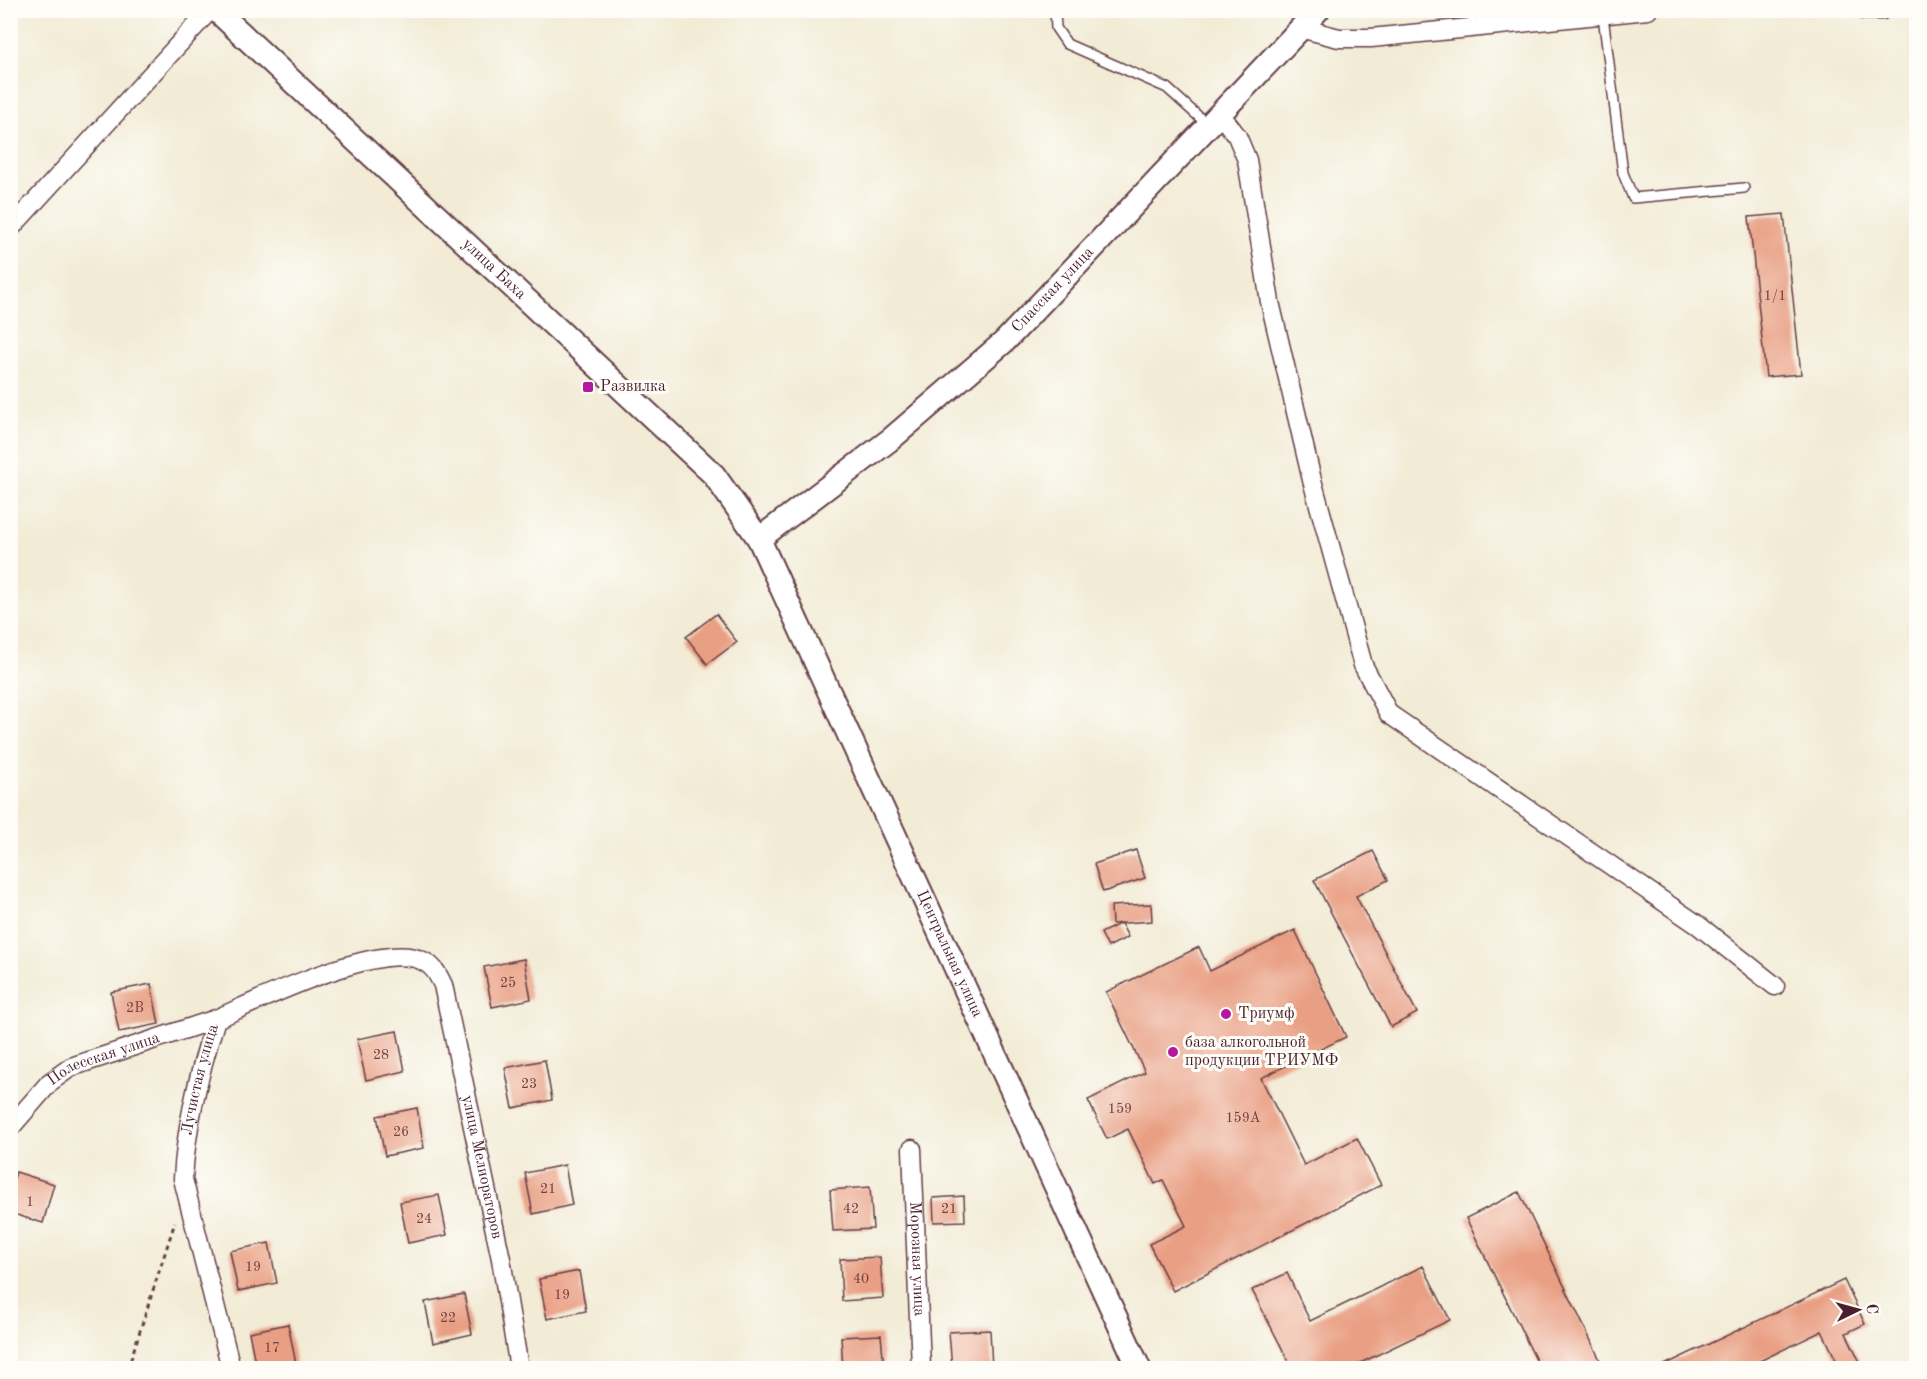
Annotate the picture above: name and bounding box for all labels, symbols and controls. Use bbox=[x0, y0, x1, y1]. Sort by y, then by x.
street label: улица Баха bbox=[459, 236, 529, 303]
street label: Спасская улица bbox=[1009, 244, 1097, 336]
house number: 1/1 bbox=[1764, 289, 1786, 303]
place label: Развилка bbox=[600, 379, 666, 395]
marker: Развилка bbox=[581, 380, 595, 394]
street label: Центральная улица bbox=[913, 888, 985, 1020]
house number: 25 bbox=[500, 976, 516, 990]
house number: 2В bbox=[126, 1001, 144, 1015]
place label: Триумф bbox=[1238, 1006, 1295, 1022]
marker: Триумф bbox=[1219, 1007, 1233, 1021]
street label: Лучистая улица bbox=[180, 1022, 222, 1136]
street label: Полесская улица bbox=[45, 1030, 162, 1089]
place label: база алкогольной продукции ТРИУМФ bbox=[1185, 1035, 1338, 1069]
marker: база алкогольной продукции ТРИУМФ bbox=[1166, 1045, 1180, 1059]
house number: 28 bbox=[373, 1048, 389, 1062]
house number: 23 bbox=[521, 1077, 537, 1091]
street label: улица Мелиораторов bbox=[459, 1094, 505, 1240]
house number: 159 bbox=[1108, 1102, 1132, 1116]
house number: 159А bbox=[1225, 1111, 1261, 1125]
house number: 26 bbox=[393, 1125, 409, 1139]
house number: 21 bbox=[540, 1182, 556, 1196]
house number: 1 bbox=[26, 1195, 34, 1209]
street label: Морозная улица bbox=[906, 1201, 927, 1317]
house number: 42 bbox=[843, 1202, 859, 1216]
house number: 21 bbox=[941, 1202, 957, 1216]
house number: 24 bbox=[416, 1212, 432, 1226]
house number: 19 bbox=[245, 1260, 261, 1274]
house number: 40 bbox=[853, 1272, 869, 1286]
north arrow bbox=[1828, 1280, 1888, 1340]
house number: 19 bbox=[554, 1288, 570, 1302]
text: С bbox=[1863, 1303, 1879, 1315]
house number: 22 bbox=[440, 1311, 456, 1325]
house number: 17 bbox=[264, 1341, 280, 1355]

